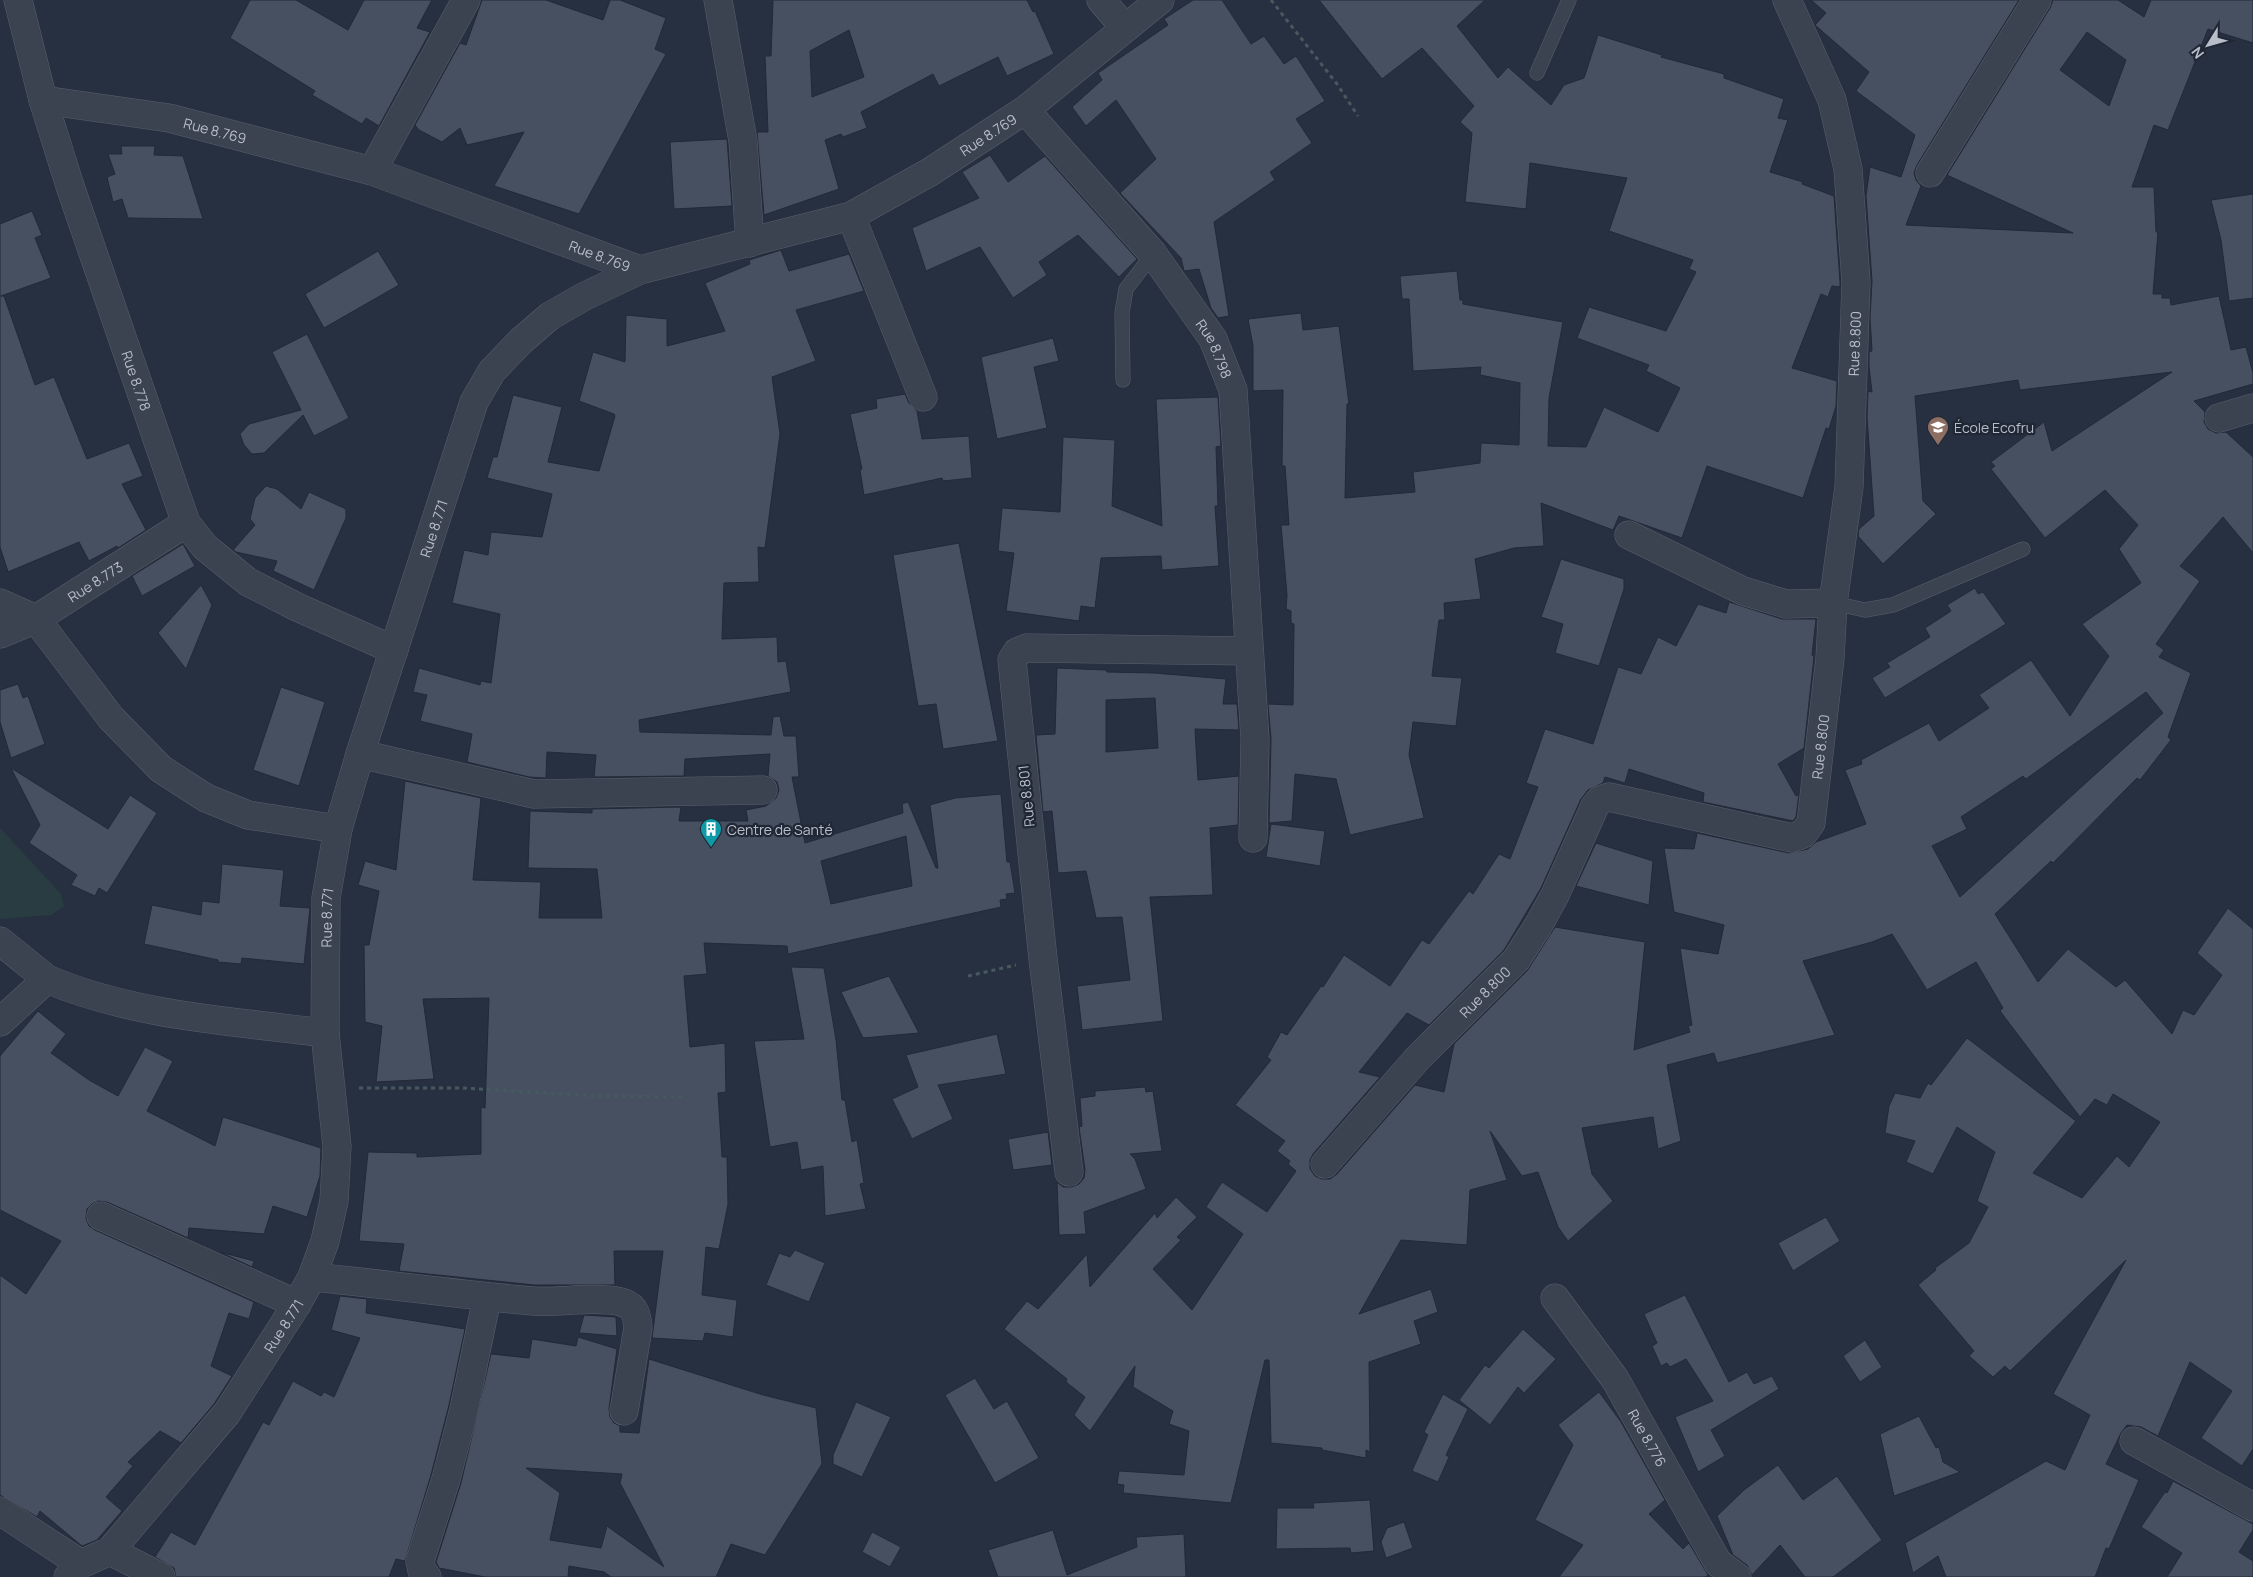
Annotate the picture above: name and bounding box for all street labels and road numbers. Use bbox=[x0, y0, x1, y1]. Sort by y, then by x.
street label: Rue 8.769 bbox=[956, 109, 1020, 160]
street label: Rue 8.769 bbox=[182, 113, 249, 147]
street label: Rue 8.769 bbox=[566, 235, 633, 275]
street label: Rue 8.800 bbox=[1843, 311, 1865, 376]
street label: Rue 8.798 bbox=[1192, 315, 1237, 381]
street label: Rue 8.778 bbox=[118, 348, 156, 413]
street label: Rue 8.771 bbox=[415, 497, 451, 560]
street label: Rue 8.773 bbox=[64, 557, 126, 606]
street label: Rue 8.800 bbox=[1807, 713, 1833, 780]
street label: Rue 8.801 bbox=[1013, 764, 1039, 828]
street label: Rue 8.771 bbox=[316, 886, 337, 947]
street label: Rue 8.800 bbox=[1455, 962, 1514, 1021]
street label: Rue 8.771 bbox=[259, 1296, 307, 1356]
street label: Rue 8.776 bbox=[1624, 1406, 1671, 1470]

